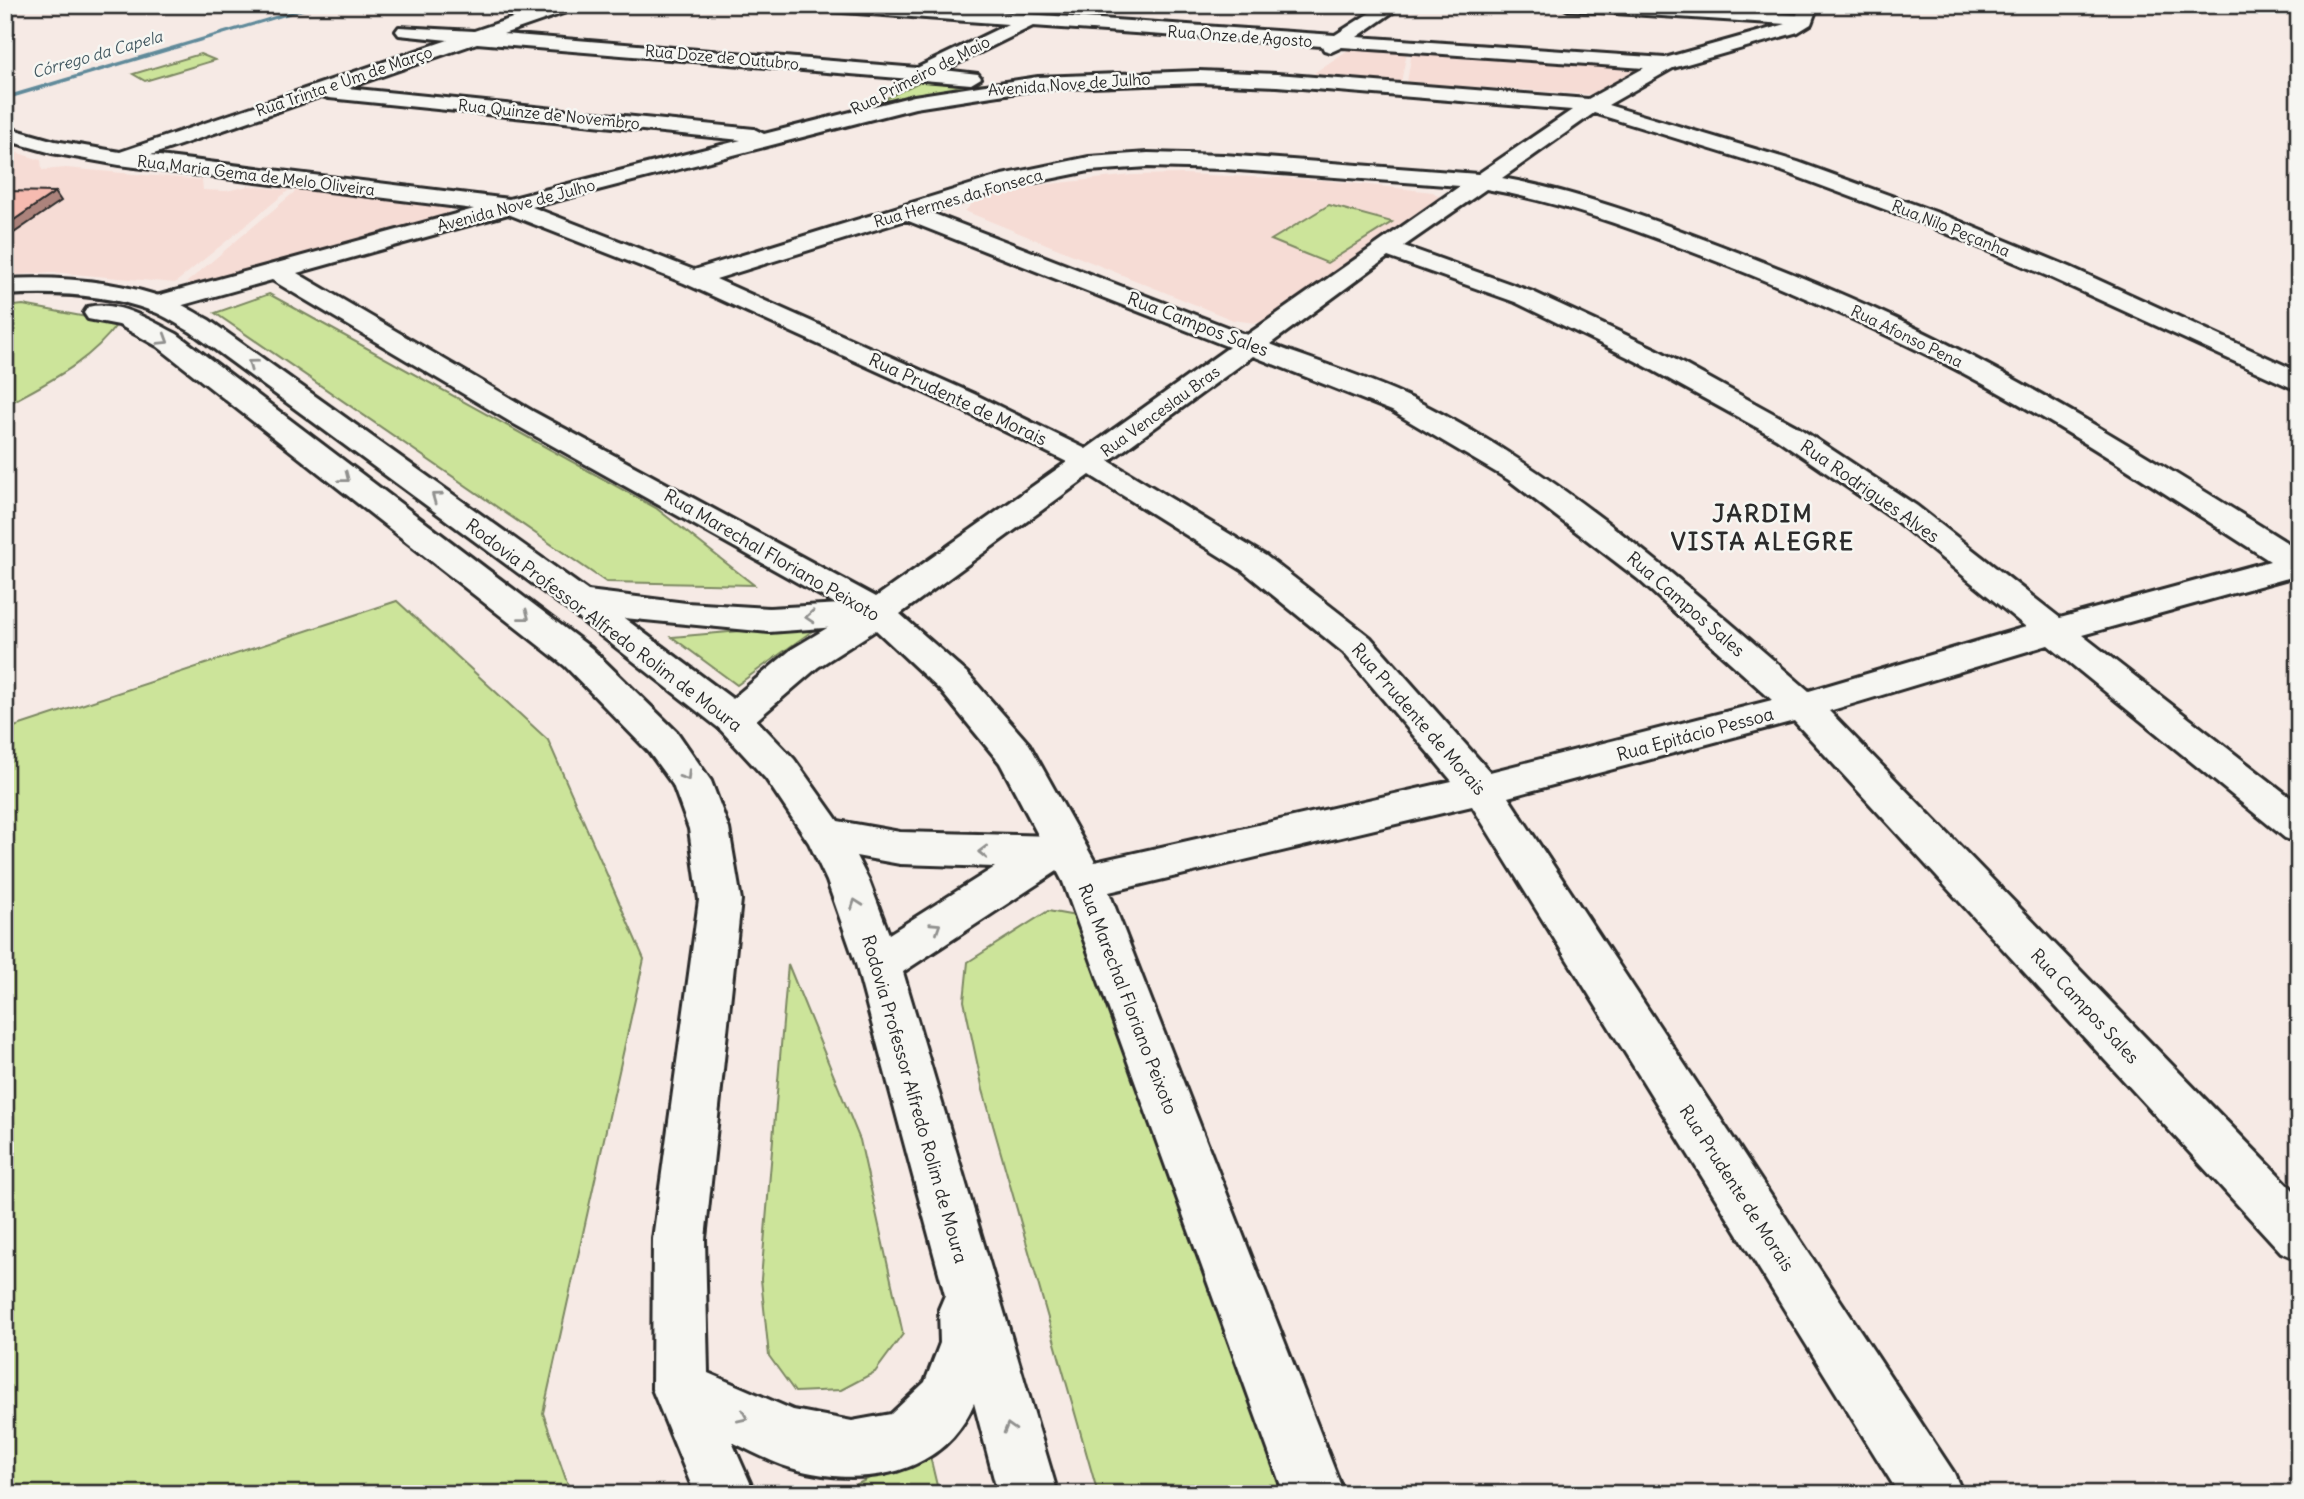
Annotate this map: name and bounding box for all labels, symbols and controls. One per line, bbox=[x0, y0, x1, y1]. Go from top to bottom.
street label: Rua Onze de Agosto bbox=[1167, 21, 1313, 51]
water label: Córrego da Capela bbox=[30, 26, 165, 82]
street label: Rua Primeiro de Maio bbox=[847, 31, 993, 119]
street label: Rua Doze de Outubro bbox=[644, 40, 800, 74]
street label: Rua Trinta e Um de Março bbox=[253, 41, 435, 121]
street label: Avenida Nove de Julho bbox=[987, 68, 1151, 100]
street label: Rua Quinze de Novembro bbox=[457, 95, 641, 133]
street label: Rua Maria Gema de Melo Oliveira bbox=[136, 151, 376, 199]
street label: Rua Hermes da Fonseca bbox=[871, 164, 1045, 232]
street label: Avenida Nove de Julho bbox=[435, 174, 597, 236]
street label: Rua Nilo Peçanha bbox=[1889, 195, 2013, 261]
street label: Rua Campos Sales bbox=[1124, 287, 1272, 361]
street label: Rua Afonso Pena bbox=[1848, 300, 1966, 372]
one-way arrow bbox=[157, 331, 170, 344]
street label: Rua Prudente de Morais bbox=[865, 348, 1051, 450]
one-way arrow bbox=[247, 360, 260, 372]
street label: Rua Venceslau Bras bbox=[1097, 361, 1223, 461]
street label: Rua Rodrigues Alves bbox=[1796, 434, 1944, 548]
one-way arrow bbox=[338, 469, 350, 482]
street label: Rua Marechal Floriano Peixoto bbox=[660, 484, 884, 626]
one-way arrow bbox=[431, 493, 444, 506]
district label: JARDIM VISTA ALEGRE bbox=[1671, 498, 1855, 556]
street label: Rodovia Professor Alfredo Rolim de Moura bbox=[461, 513, 747, 737]
street label: Rua Campos Sales bbox=[1622, 546, 1750, 662]
one-way arrow bbox=[518, 608, 530, 621]
one-way arrow bbox=[804, 609, 815, 624]
street label: Rua Prudente de Morais bbox=[1347, 638, 1491, 800]
street label: Rua Epitácio Pessoa bbox=[1614, 702, 1776, 766]
one-way arrow bbox=[678, 768, 691, 781]
one-way arrow bbox=[977, 844, 988, 860]
street label: Rua Marechal Floriano Peixoto bbox=[1073, 880, 1183, 1118]
one-way arrow bbox=[851, 899, 865, 911]
one-way arrow bbox=[928, 923, 941, 936]
street label: Rodovia Professor Alfredo Rolim de Moura bbox=[857, 932, 973, 1266]
street label: Rua Campos Sales bbox=[2026, 944, 2144, 1068]
street label: Rua Prudente de Morais bbox=[1675, 1100, 1799, 1276]
one-way arrow bbox=[735, 1409, 748, 1423]
one-way arrow bbox=[1003, 1422, 1018, 1434]

